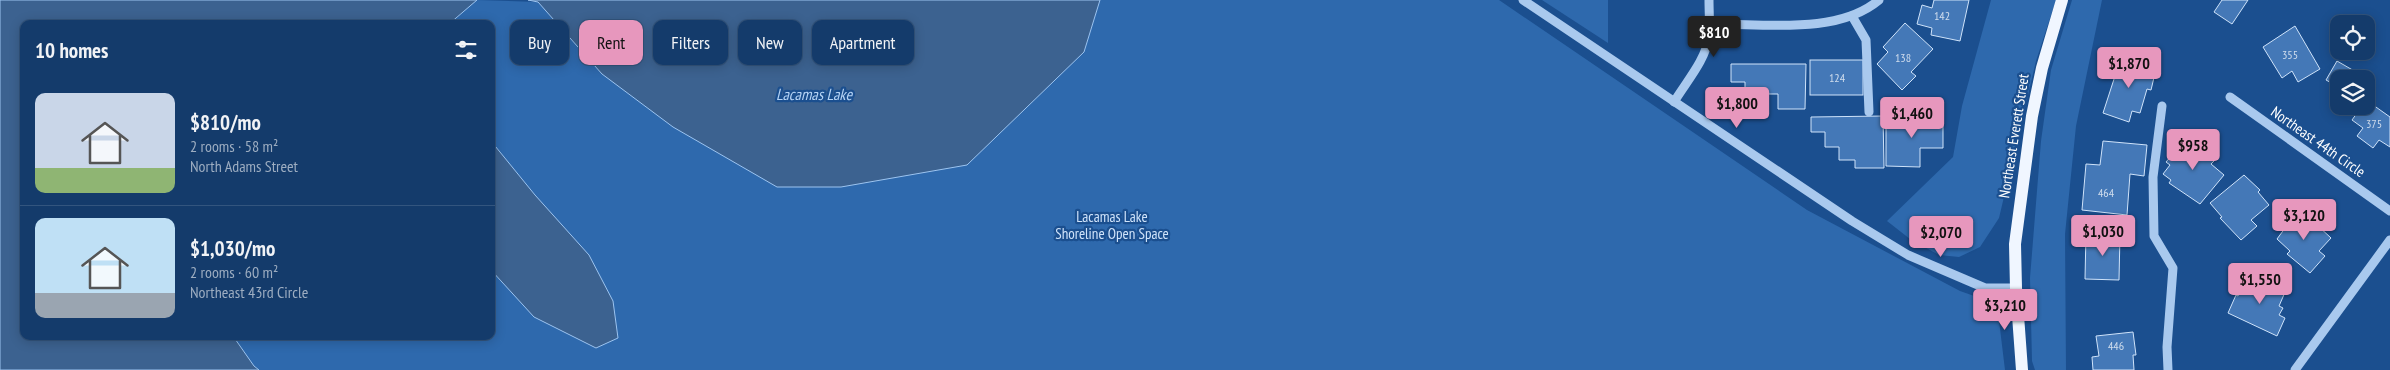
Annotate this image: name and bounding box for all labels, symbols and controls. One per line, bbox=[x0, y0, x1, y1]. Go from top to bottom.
house number: 142 bbox=[1934, 8, 1950, 23]
pin: $810 bbox=[1684, 15, 1744, 58]
map controls bbox=[2330, 15, 2375, 115]
button: locate bbox=[2330, 15, 2375, 60]
chip: Buy bbox=[510, 20, 569, 65]
chip: Rent bbox=[579, 20, 643, 65]
chip: Filters bbox=[653, 20, 728, 65]
chip: New bbox=[738, 20, 802, 65]
chip: Apartment bbox=[812, 20, 914, 65]
text: $810 bbox=[1699, 22, 1729, 42]
icon: filters bbox=[452, 36, 480, 64]
text: 10 homes bbox=[35, 37, 108, 64]
pin: $1,870 bbox=[2088, 46, 2170, 89]
house number: 355 bbox=[2282, 47, 2298, 62]
house number: 138 bbox=[1895, 50, 1911, 65]
text: $1,870 bbox=[2108, 53, 2150, 73]
house number: 124 bbox=[1829, 70, 1846, 85]
button: layers bbox=[2330, 70, 2375, 115]
street label: Northeast Everett Street bbox=[1994, 72, 2033, 199]
water label: Lacamas Lake bbox=[776, 84, 853, 104]
pin: $1,800 bbox=[1696, 86, 1778, 129]
text: $1,800 bbox=[1716, 93, 1758, 113]
pin: $1,460 bbox=[1871, 96, 1953, 139]
street label: Northeast 44th Circle bbox=[2267, 102, 2369, 181]
text: $1,460 bbox=[1891, 103, 1933, 123]
text: $810/mo bbox=[190, 109, 261, 136]
icon: home bbox=[75, 113, 135, 173]
house number: 375 bbox=[2366, 116, 2382, 131]
pin: $958 bbox=[2163, 128, 2223, 171]
text: $958 bbox=[2178, 135, 2208, 155]
text: 2 rooms · 58 m² bbox=[190, 136, 278, 156]
text: North Adams Street bbox=[190, 156, 298, 176]
house number: 464 bbox=[2098, 185, 2115, 200]
pin: $3,120 bbox=[2263, 198, 2345, 241]
text: $3,120 bbox=[2283, 205, 2325, 225]
park label: Lacamas Lake Shoreline Open Space bbox=[1055, 207, 1169, 243]
pin: $1,030 bbox=[2062, 214, 2144, 257]
pin: $2,070 bbox=[1900, 216, 1982, 258]
text: $1,030 bbox=[2082, 221, 2124, 241]
text: $2,070 bbox=[1920, 222, 1962, 242]
text: $1,030/mo bbox=[190, 235, 275, 262]
icon: home bbox=[75, 238, 135, 298]
text: 2 rooms · 60 m² bbox=[190, 262, 278, 282]
pin: $1,550 bbox=[2219, 262, 2301, 305]
text: $1,550 bbox=[2239, 269, 2281, 289]
text: Northeast 43rd Circle bbox=[190, 282, 308, 302]
pin: $3,210 bbox=[1964, 288, 2046, 331]
text: $3,210 bbox=[1984, 295, 2026, 315]
house number: 446 bbox=[2108, 338, 2124, 353]

